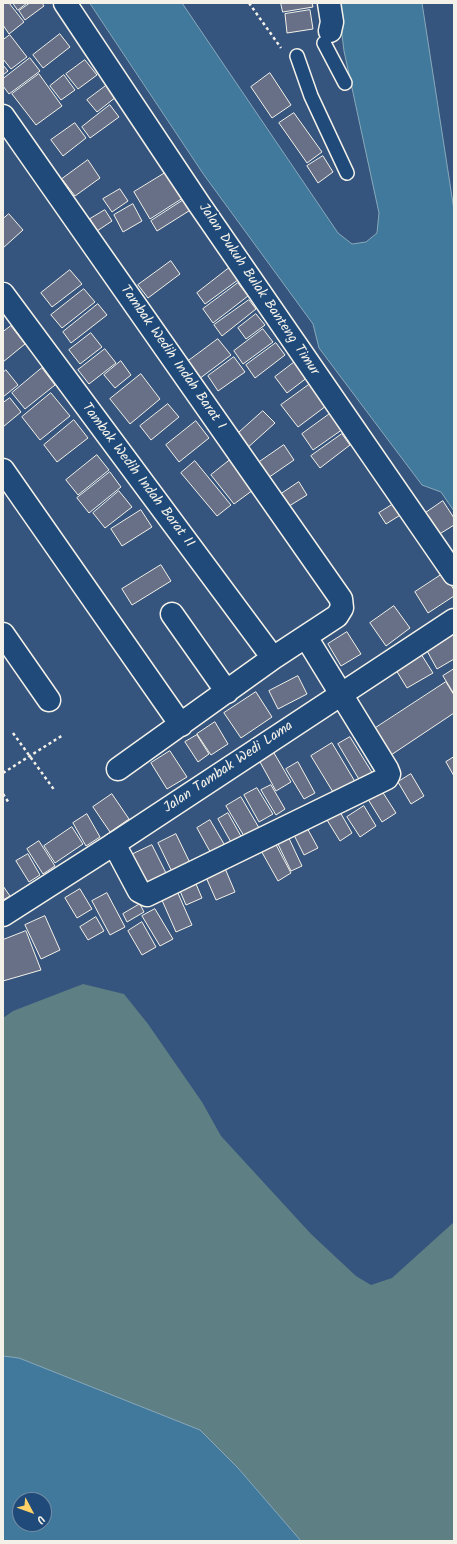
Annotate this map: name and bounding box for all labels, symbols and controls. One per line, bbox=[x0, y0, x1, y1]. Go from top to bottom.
street label: Jalan Dukuh Bulak Banteng Timur bbox=[194, 201, 322, 379]
street label: Tambak Wedih Indah Barat I bbox=[116, 283, 228, 433]
street label: Tambak Wedih Indah Barat II bbox=[77, 400, 197, 552]
street label: Jalan Tambak Wedi Lama bbox=[161, 718, 297, 818]
north arrow bbox=[12, 1492, 52, 1532]
text: U bbox=[31, 1511, 49, 1528]

